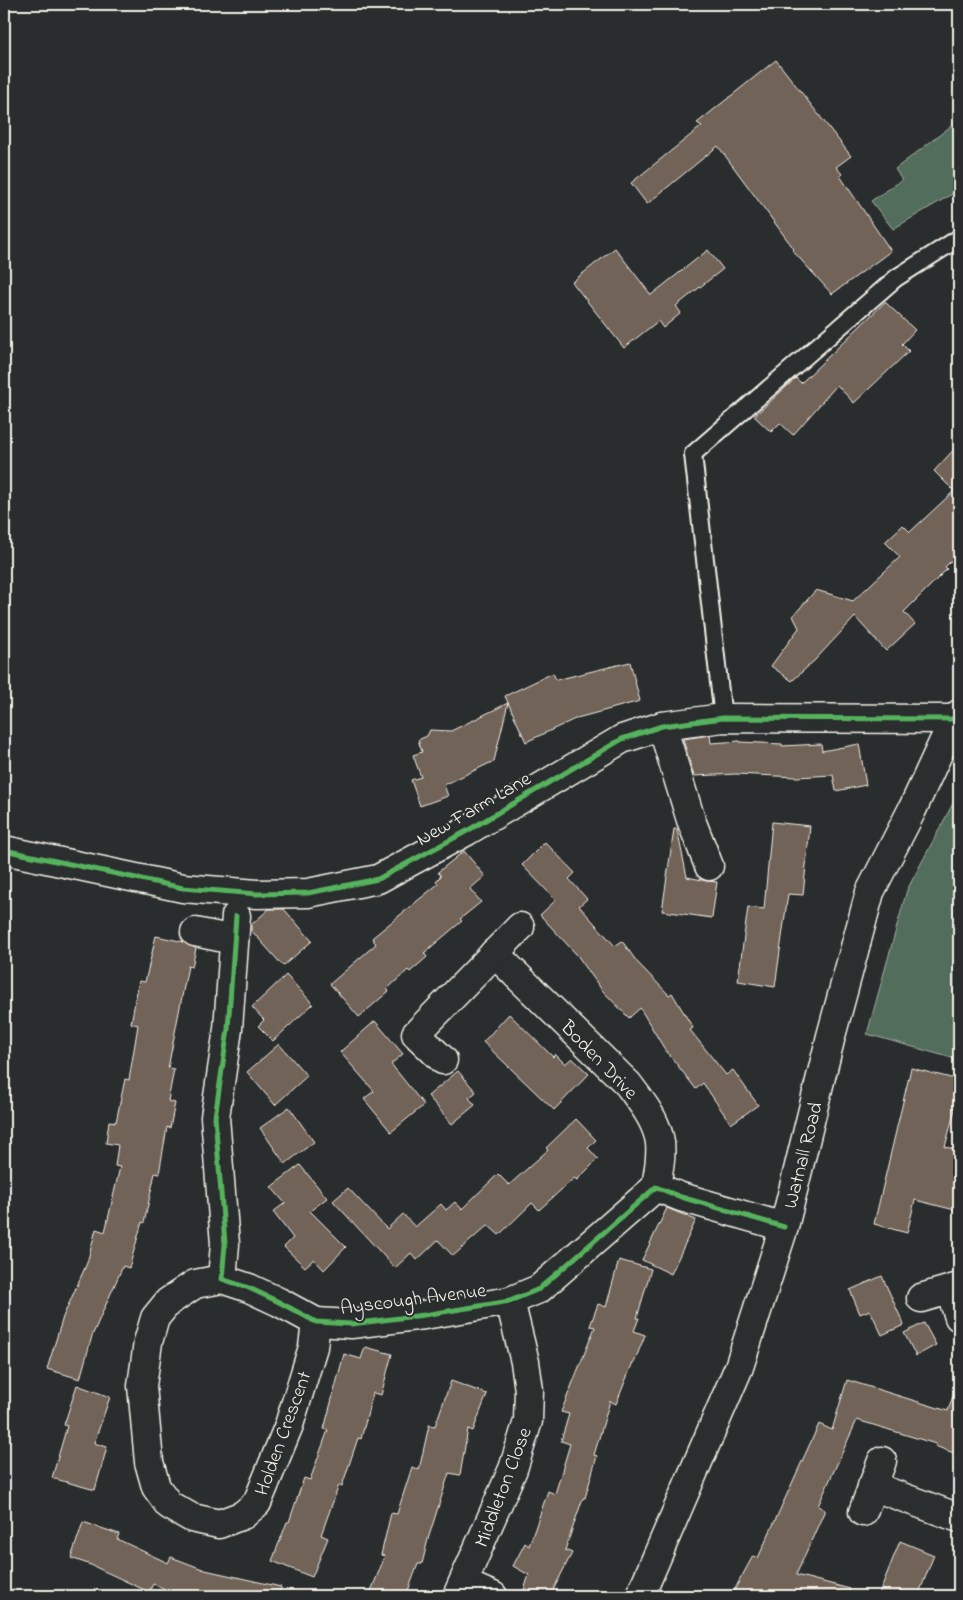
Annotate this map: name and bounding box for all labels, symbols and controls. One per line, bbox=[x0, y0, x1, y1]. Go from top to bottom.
street label: New Farm Lane bbox=[412, 766, 537, 855]
street label: Boden Drive bbox=[552, 1014, 644, 1107]
street label: Watnall Road bbox=[777, 1099, 832, 1212]
street label: Ayscough Avenue bbox=[339, 1277, 488, 1325]
street label: Holden Crescent bbox=[248, 1367, 320, 1500]
street label: Middleton Close bbox=[468, 1424, 541, 1552]

